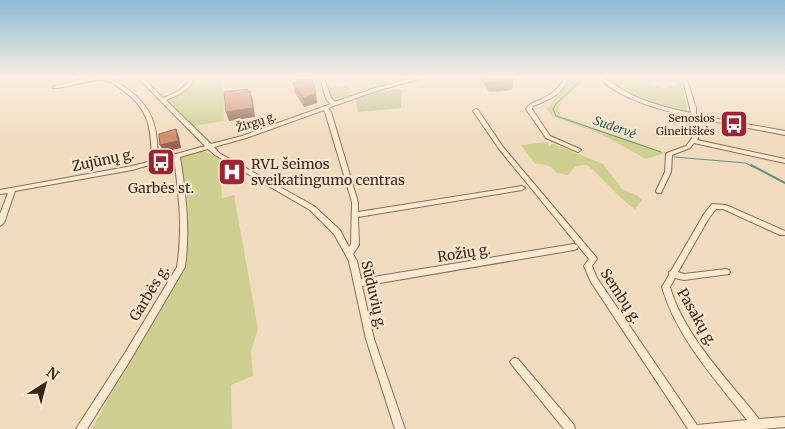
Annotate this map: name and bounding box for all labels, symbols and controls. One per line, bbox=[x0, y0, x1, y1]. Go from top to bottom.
street label: Žirgų g. bbox=[234, 109, 278, 135]
bus stop icon: Senosios Gineitiškės bbox=[719, 109, 749, 139]
place label: Senosios Gineitiškės bbox=[656, 111, 715, 138]
water label: Sudervė bbox=[592, 113, 638, 141]
street label: Zujūnų g. bbox=[70, 145, 136, 175]
bus stop icon: Garbės st. bbox=[146, 147, 176, 177]
place label: RVL šeimos sveikatingumo centras bbox=[251, 155, 405, 189]
hospital icon: RVL šeimos sveikatingumo centras bbox=[217, 157, 247, 187]
place label: Garbės st. bbox=[128, 179, 194, 197]
street label: Rožių g. bbox=[436, 240, 492, 266]
street label: Sūduvių g. bbox=[357, 259, 391, 331]
street label: Garbės g. bbox=[125, 262, 173, 324]
street label: Sembų g. bbox=[597, 265, 645, 327]
street label: Pasakų g. bbox=[673, 285, 721, 349]
north arrow bbox=[20, 359, 70, 409]
text: N bbox=[43, 363, 62, 384]

